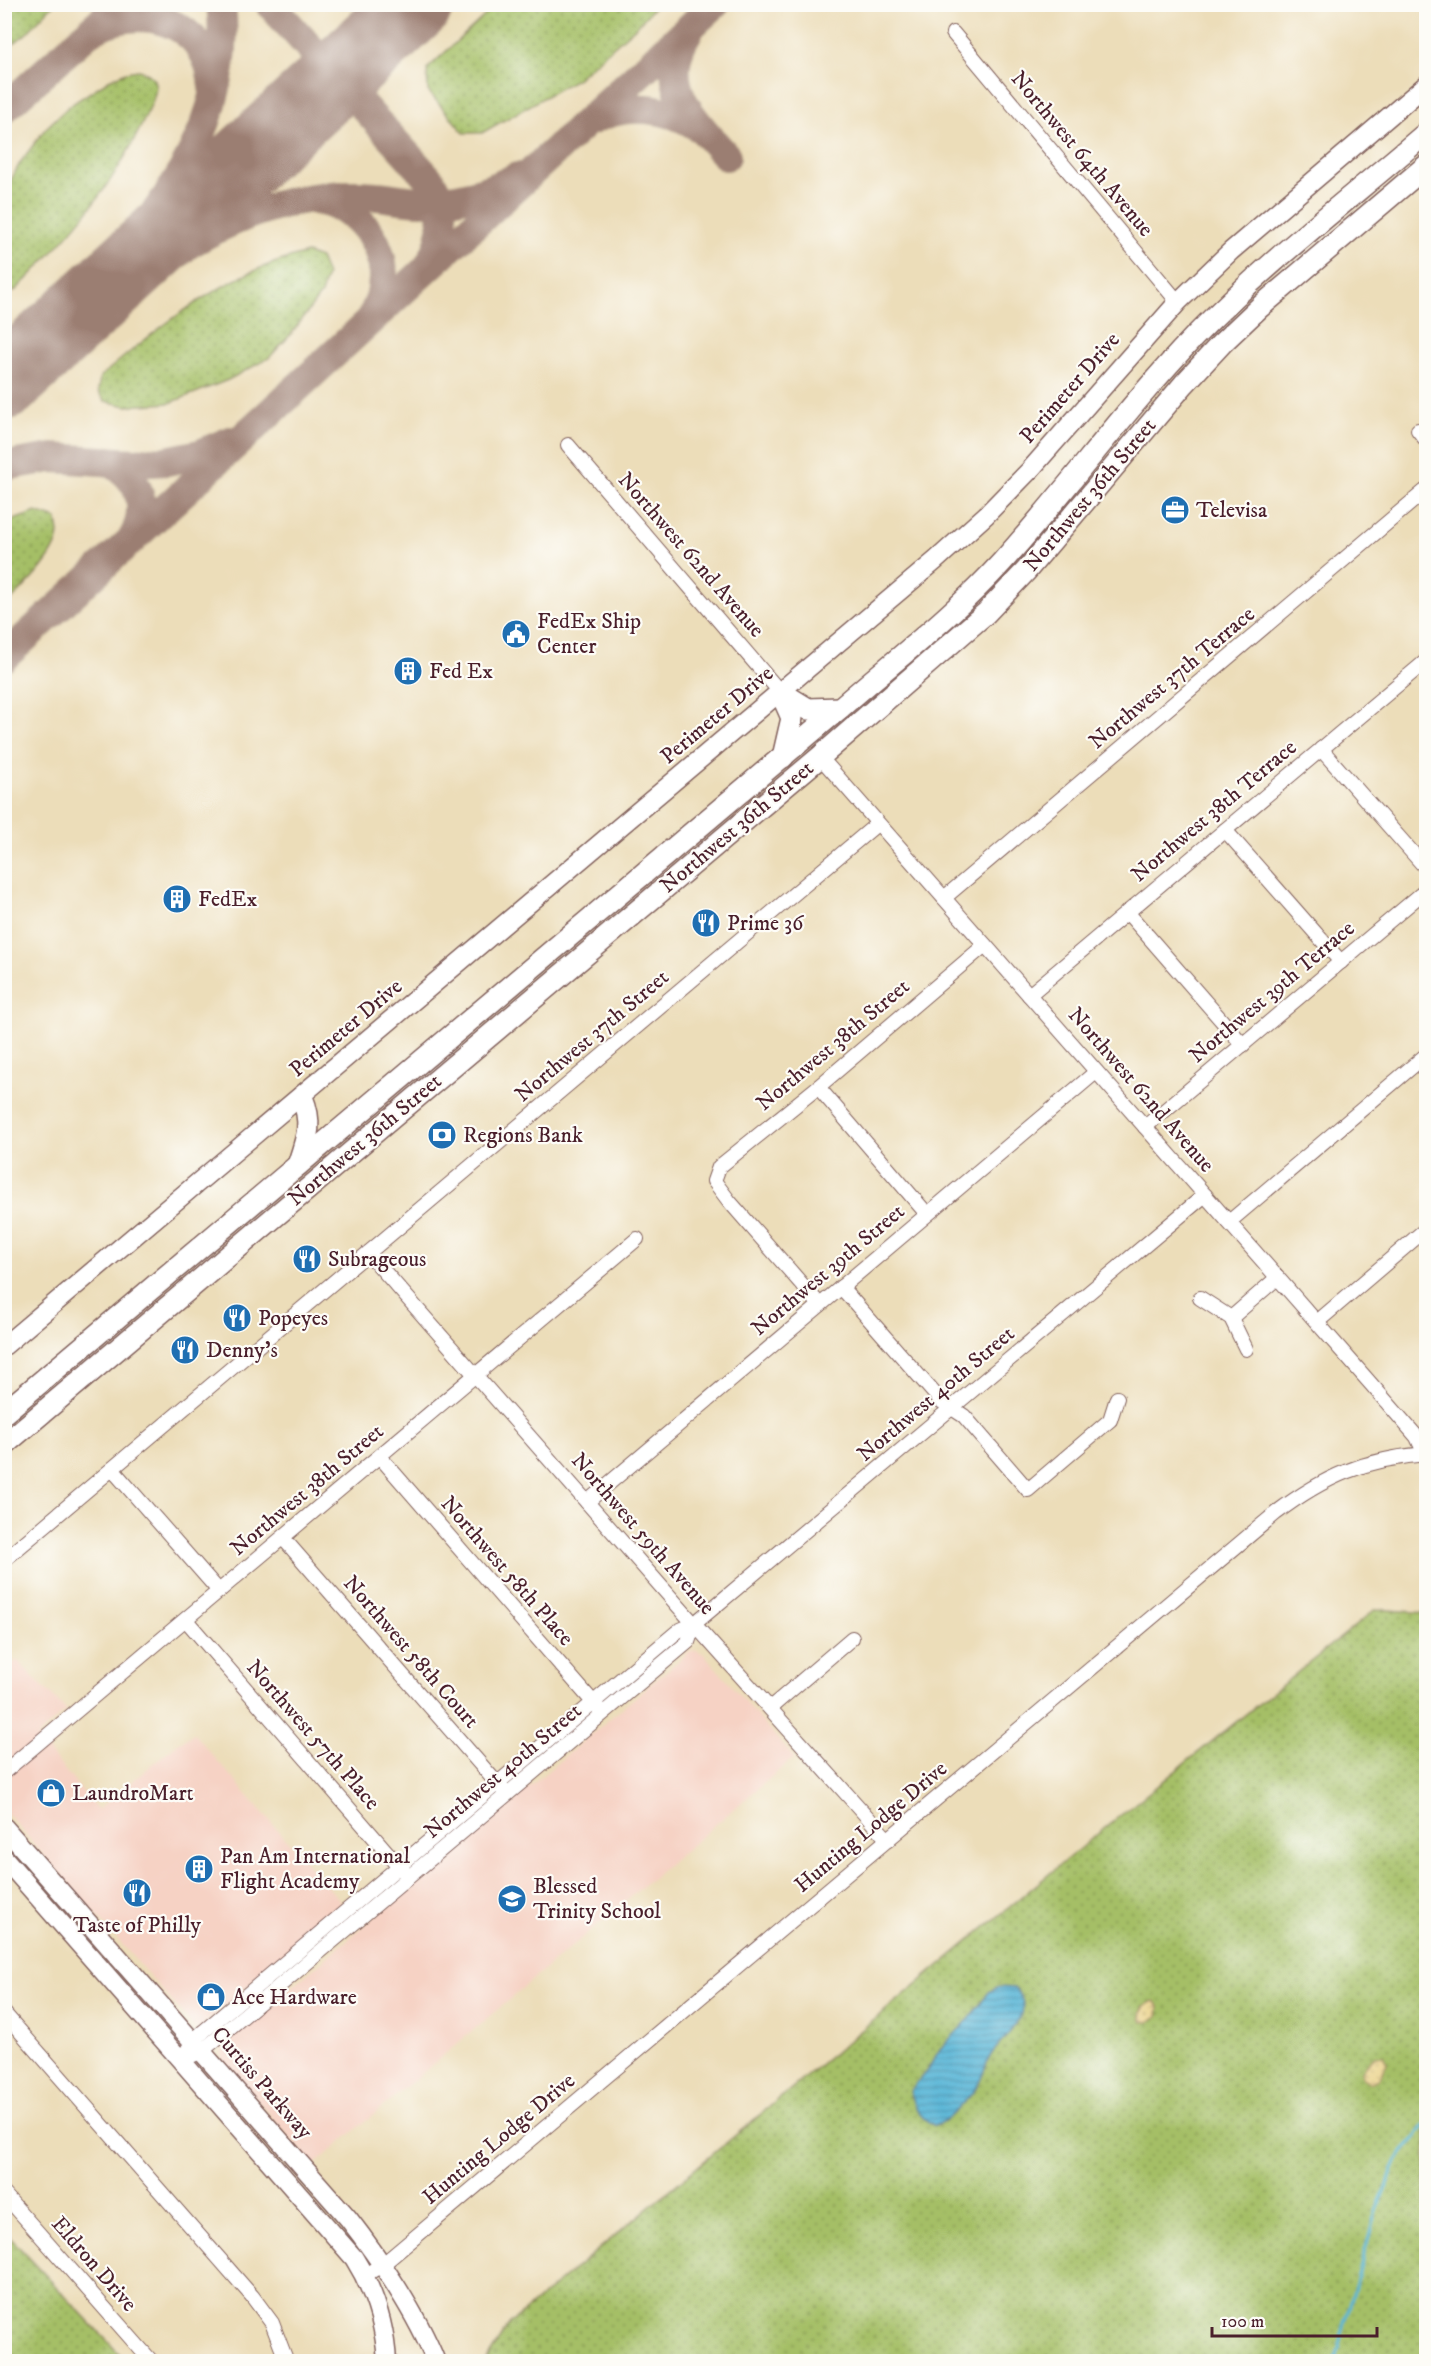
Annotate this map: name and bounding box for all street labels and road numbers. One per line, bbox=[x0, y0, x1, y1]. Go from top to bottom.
street label: Northwest 64th Avenue bbox=[1005, 66, 1159, 242]
street label: Perimeter Drive bbox=[1014, 327, 1126, 449]
street label: Northwest 36th Street bbox=[1018, 413, 1162, 577]
street label: Northwest 62nd Avenue bbox=[612, 467, 770, 643]
street label: Northwest 37th Terrace bbox=[1084, 601, 1260, 755]
street label: Perimeter Drive bbox=[655, 660, 779, 770]
street label: Northwest 38th Terrace bbox=[1126, 734, 1302, 888]
street label: Northwest 36th Street bbox=[655, 755, 819, 899]
street label: Northwest 39th Terrace bbox=[1184, 915, 1360, 1069]
street label: Northwest 37th Street bbox=[510, 964, 674, 1108]
street label: Perimeter Drive bbox=[284, 973, 408, 1083]
street label: Northwest 38th Street bbox=[751, 973, 915, 1117]
street label: Northwest 62nd Avenue bbox=[1062, 1002, 1220, 1178]
street label: Northwest 36th Street bbox=[283, 1068, 447, 1212]
street label: Northwest 39th Street bbox=[746, 1198, 910, 1342]
street label: Northwest 40th Street bbox=[852, 1320, 1020, 1468]
street label: Northwest 38th Street bbox=[225, 1418, 389, 1562]
street label: Northwest 59th Avenue bbox=[565, 1447, 721, 1621]
street label: Northwest 58th Place bbox=[435, 1491, 579, 1651]
street label: Northwest 58th Court bbox=[337, 1570, 485, 1734]
street label: Northwest 57th Place bbox=[240, 1654, 386, 1816]
street label: Northwest 40th Street bbox=[419, 1697, 587, 1845]
street label: Hunting Lodge Drive bbox=[789, 1755, 953, 1899]
street label: Curtiss Parkway bbox=[206, 2021, 319, 2145]
street label: Hunting Lodge Drive bbox=[417, 2067, 581, 2211]
street label: Eldron Drive bbox=[45, 2211, 143, 2317]

